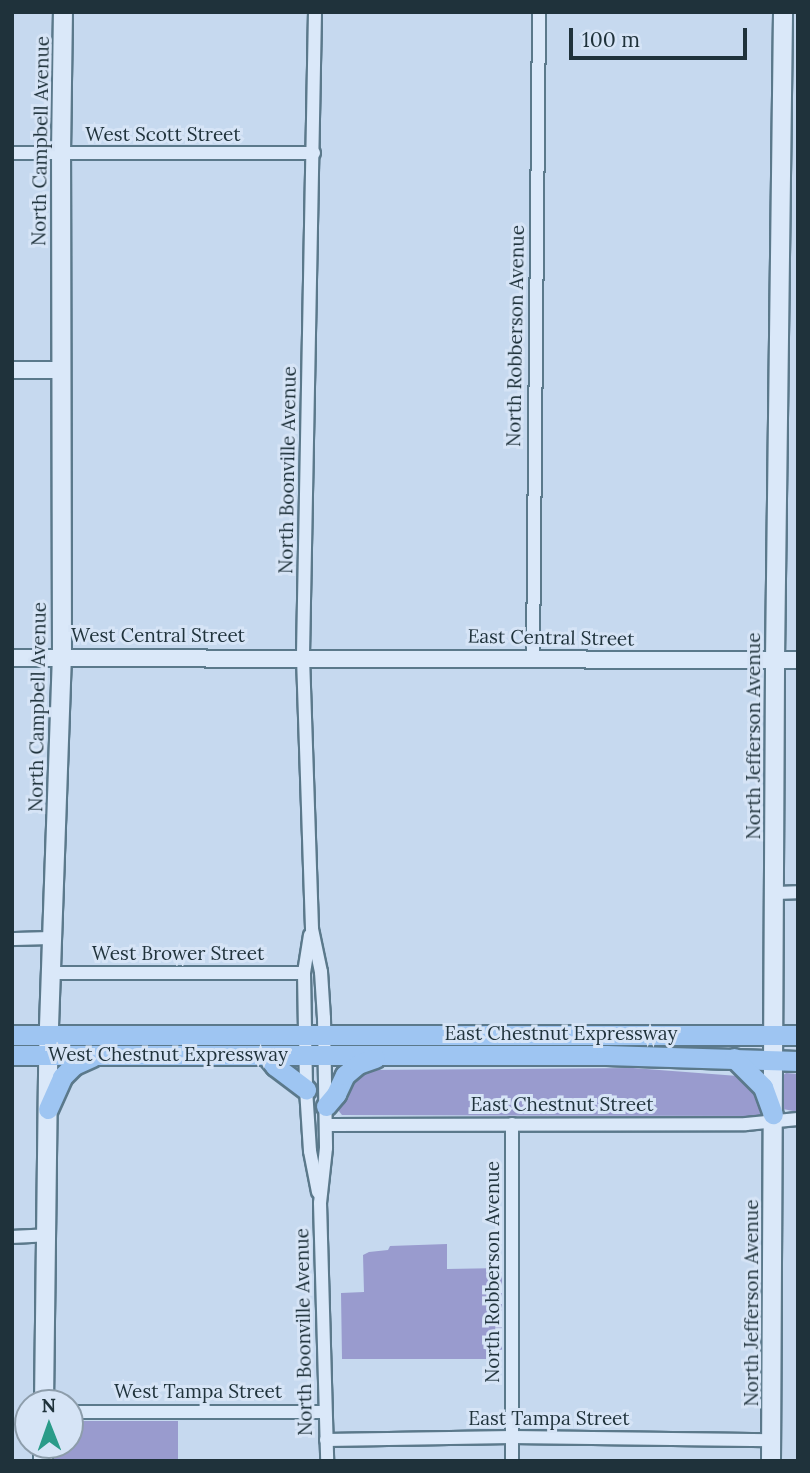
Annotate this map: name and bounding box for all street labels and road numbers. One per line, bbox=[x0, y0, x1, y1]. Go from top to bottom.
street label: North Campbell Avenue bbox=[28, 36, 54, 246]
street label: West Scott Street bbox=[85, 124, 241, 146]
street label: North Robberson Avenue bbox=[503, 225, 529, 447]
street label: North Boonville Avenue bbox=[275, 366, 301, 574]
street label: North Campbell Avenue bbox=[25, 602, 51, 812]
street label: West Central Street bbox=[71, 625, 245, 647]
street label: East Central Street bbox=[467, 625, 635, 651]
street label: North Jefferson Avenue bbox=[743, 633, 765, 839]
street label: West Brower Street bbox=[92, 943, 264, 965]
street label: East Chestnut Expressway bbox=[445, 1023, 677, 1045]
street label: West Chestnut Expressway bbox=[48, 1044, 288, 1066]
street label: East Chestnut Street bbox=[471, 1094, 653, 1116]
street label: North Robberson Avenue bbox=[482, 1161, 504, 1383]
street label: North Jefferson Avenue bbox=[741, 1200, 763, 1406]
street label: North Boonville Avenue bbox=[291, 1228, 317, 1436]
street label: West Tampa Street bbox=[114, 1381, 282, 1403]
street label: East Tampa Street bbox=[468, 1408, 630, 1430]

